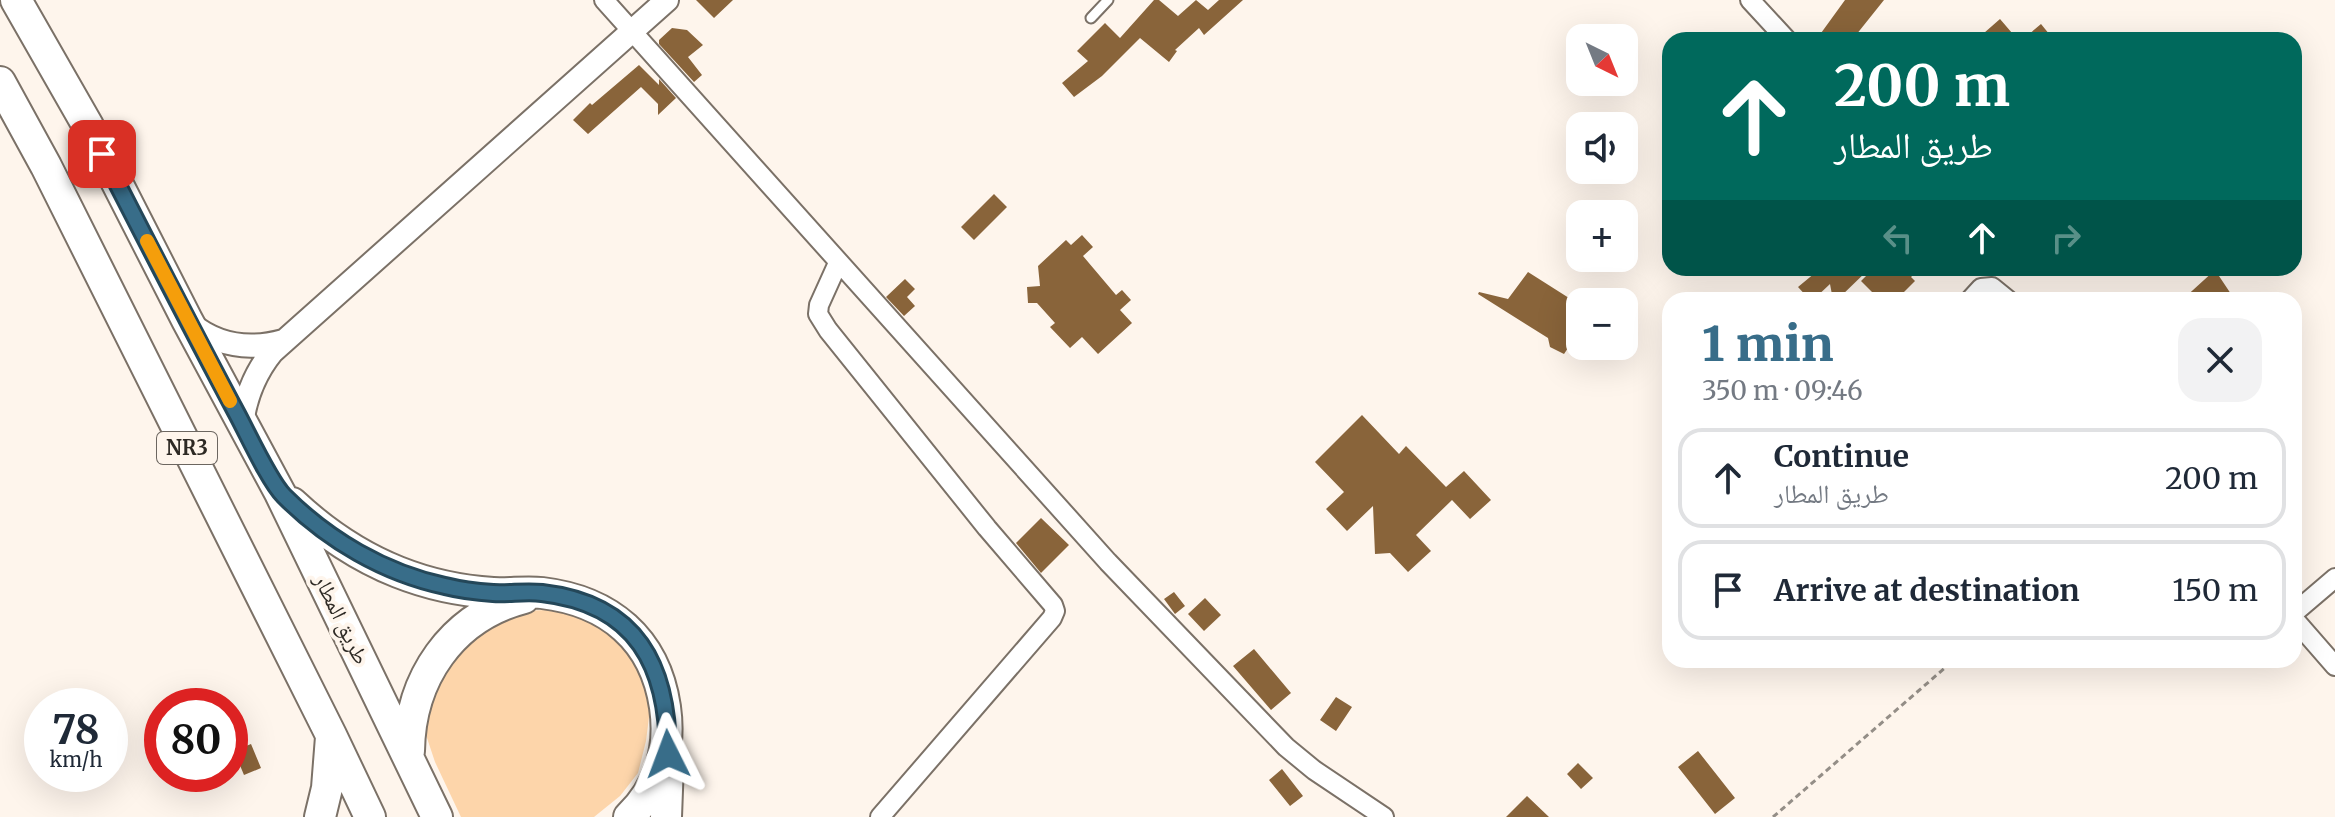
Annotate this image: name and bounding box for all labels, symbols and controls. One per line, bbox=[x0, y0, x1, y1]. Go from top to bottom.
north arrow bbox=[1566, 24, 1638, 96]
map controls bbox=[1566, 24, 1638, 360]
text: 200 m bbox=[1834, 51, 2010, 121]
icon: ahead bbox=[1702, 64, 1806, 168]
button: sound bbox=[1566, 112, 1638, 184]
pin bbox=[68, 120, 136, 188]
text: طريق المطار bbox=[1834, 123, 1993, 168]
icon: arrive bbox=[80, 132, 124, 176]
button: + bbox=[1566, 200, 1638, 272]
icon: left bbox=[1876, 216, 1920, 260]
icon: ahead bbox=[1960, 216, 2004, 260]
icon: right bbox=[2044, 216, 2088, 260]
button: − bbox=[1566, 288, 1638, 360]
text: 1 min bbox=[1702, 314, 1834, 374]
button: close bbox=[2178, 318, 2262, 402]
text: 350 m · 09:46 bbox=[1702, 374, 1863, 407]
road number: NR3 bbox=[157, 432, 217, 464]
text: Continue bbox=[1774, 437, 1909, 475]
icon: ahead bbox=[1706, 456, 1750, 500]
text: 200 m bbox=[2165, 459, 2258, 497]
text: طريق المطار bbox=[1774, 477, 1889, 510]
street label: طريق المطار bbox=[308, 568, 376, 669]
icon: arrive bbox=[1706, 568, 1750, 612]
text: Arrive at destination bbox=[1774, 571, 2080, 609]
text: 150 m bbox=[2172, 571, 2258, 609]
speed limit sign: 80 bbox=[144, 688, 248, 792]
text: 78 bbox=[52, 705, 100, 755]
position arrow bbox=[626, 712, 710, 796]
text: km/h bbox=[50, 747, 102, 772]

